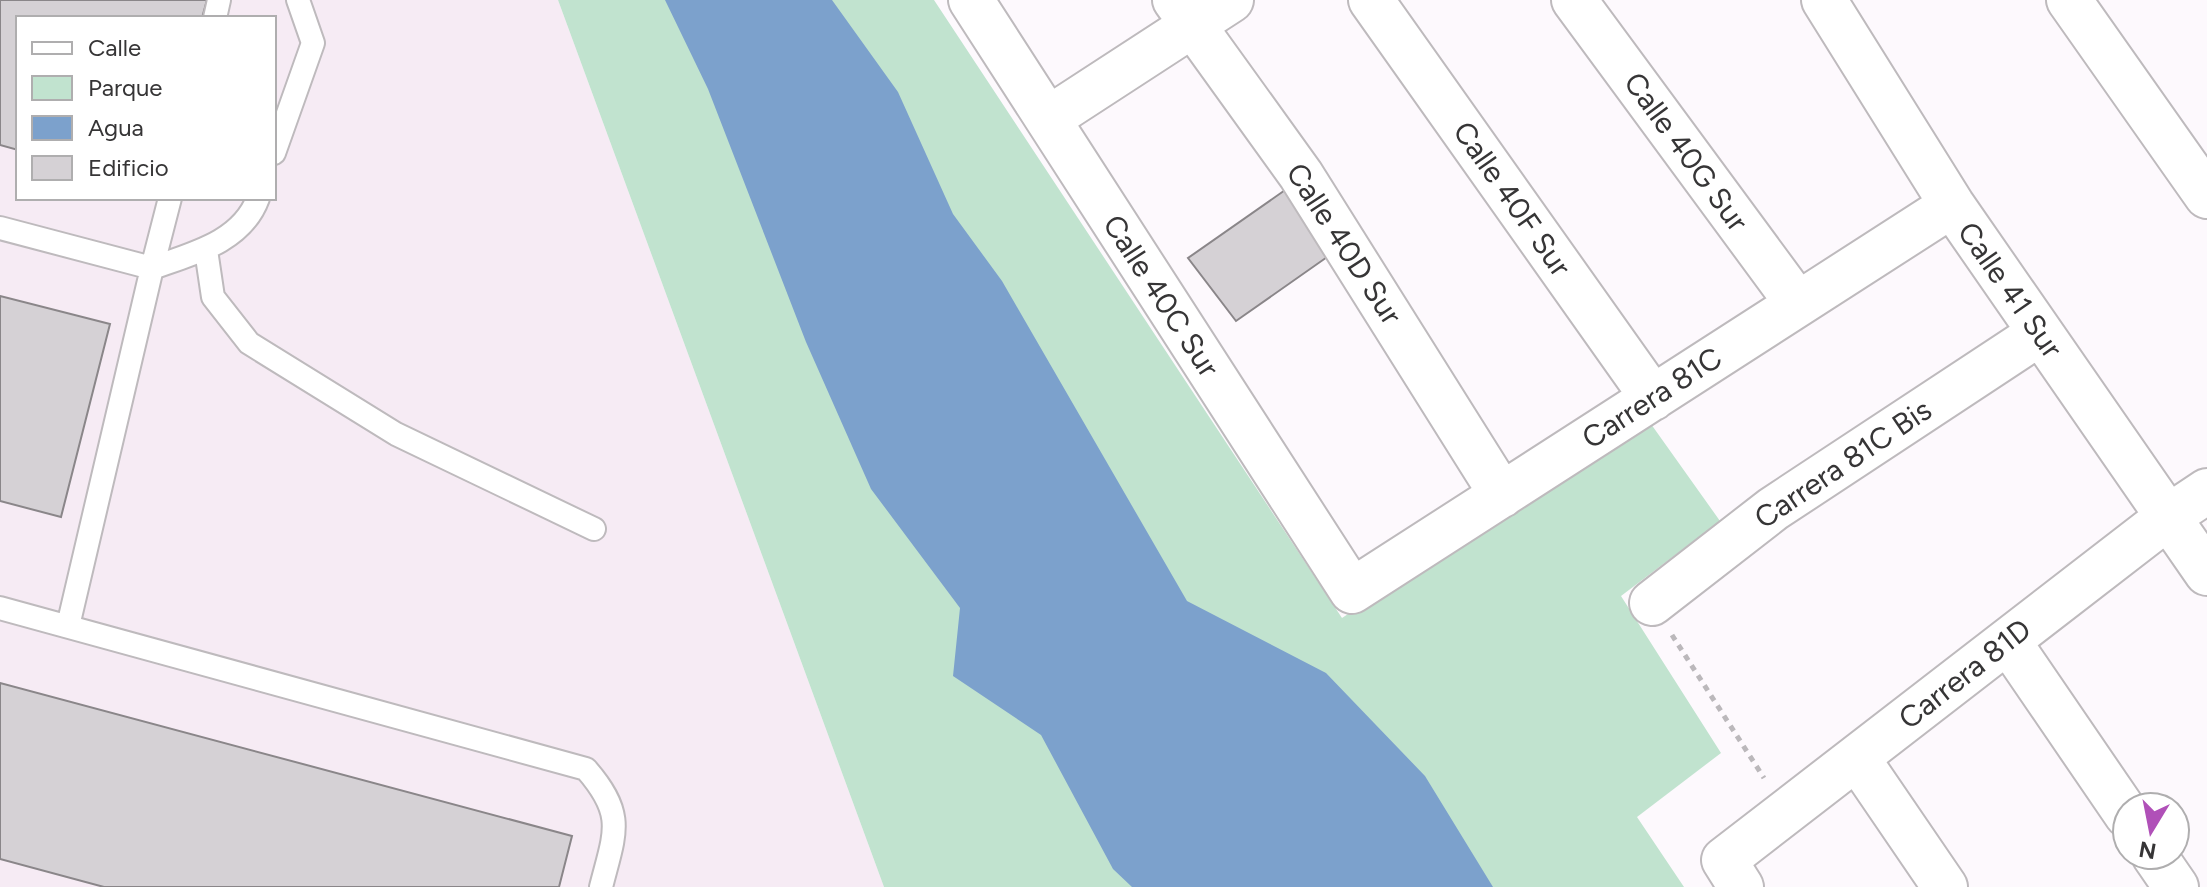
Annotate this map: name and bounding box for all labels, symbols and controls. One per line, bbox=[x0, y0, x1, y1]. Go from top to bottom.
legend bbox=[16, 16, 276, 200]
text: Calle bbox=[88, 33, 141, 62]
street label: Calle 40G Sur bbox=[1616, 65, 1756, 238]
text: Parque bbox=[88, 73, 162, 102]
text: Agua bbox=[88, 113, 144, 142]
street label: Calle 40F Sur bbox=[1445, 114, 1579, 283]
text: Edificio bbox=[88, 153, 169, 182]
street label: Calle 40D Sur bbox=[1278, 156, 1410, 331]
street label: Calle 40C Sur bbox=[1095, 208, 1228, 384]
street label: Calle 41 Sur bbox=[1950, 215, 2071, 365]
street label: Carrera 81C bbox=[1575, 339, 1728, 456]
street label: Carrera 81C Bis bbox=[1747, 391, 1938, 536]
street label: Carrera 81D bbox=[1891, 610, 2038, 737]
north arrow bbox=[2111, 791, 2191, 871]
text: N bbox=[2137, 835, 2158, 865]

